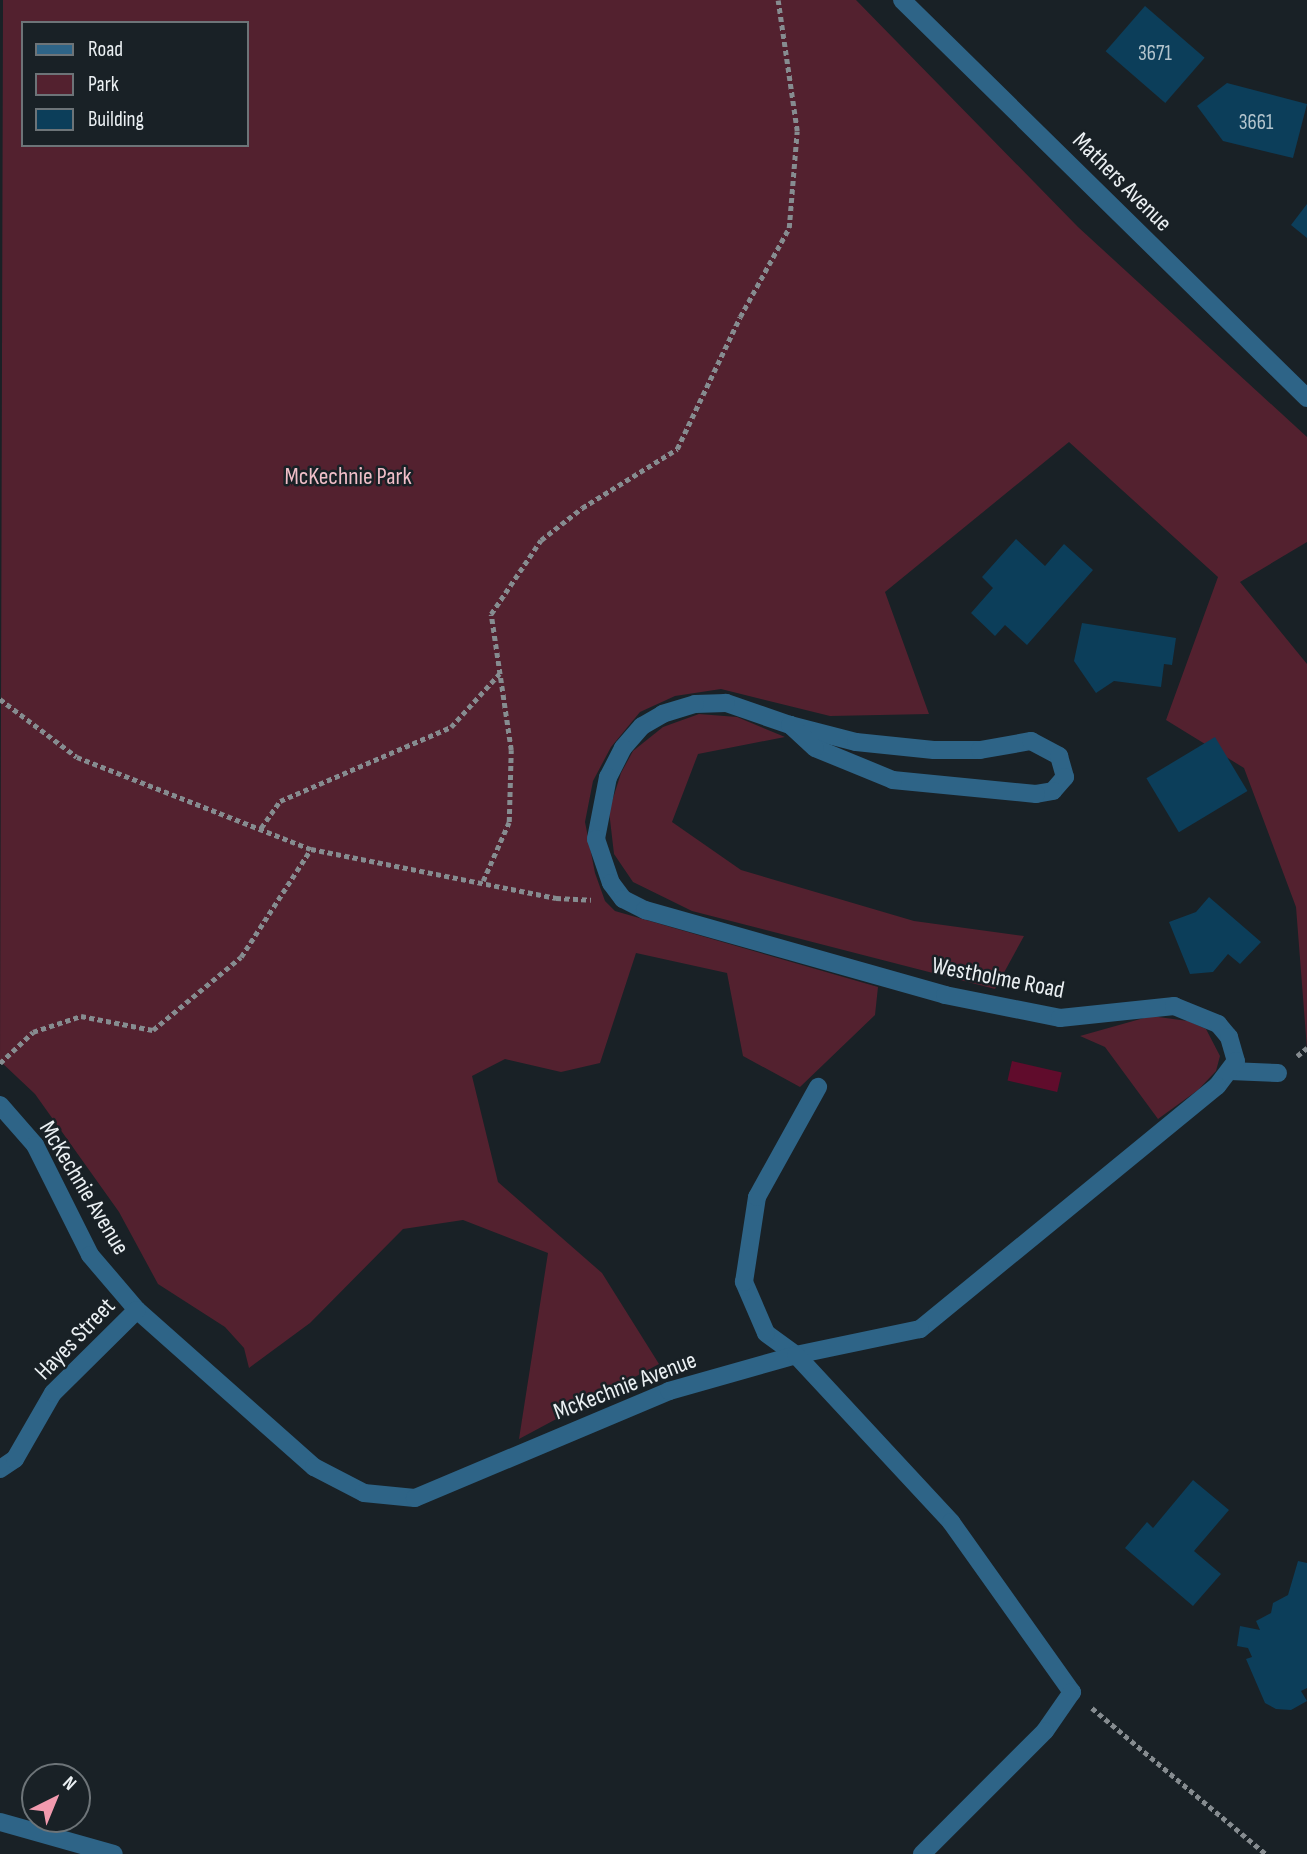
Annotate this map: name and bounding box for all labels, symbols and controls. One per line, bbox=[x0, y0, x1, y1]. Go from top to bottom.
legend bbox=[21, 21, 248, 147]
text: Road bbox=[88, 37, 123, 62]
house number: 3671 bbox=[1138, 41, 1172, 67]
text: Park bbox=[88, 72, 119, 97]
text: Building bbox=[88, 107, 144, 132]
house number: 3661 bbox=[1239, 110, 1273, 136]
street label: Mathers Avenue bbox=[1066, 126, 1178, 238]
park label: McKechnie Park bbox=[284, 463, 412, 491]
street label: Westholme Road bbox=[929, 951, 1067, 1005]
street label: McKechnie Avenue bbox=[33, 1116, 135, 1260]
street label: Hayes Street bbox=[29, 1292, 121, 1386]
street label: McKechnie Avenue bbox=[549, 1346, 701, 1426]
north arrow bbox=[21, 1763, 91, 1833]
text: N bbox=[58, 1772, 81, 1796]

